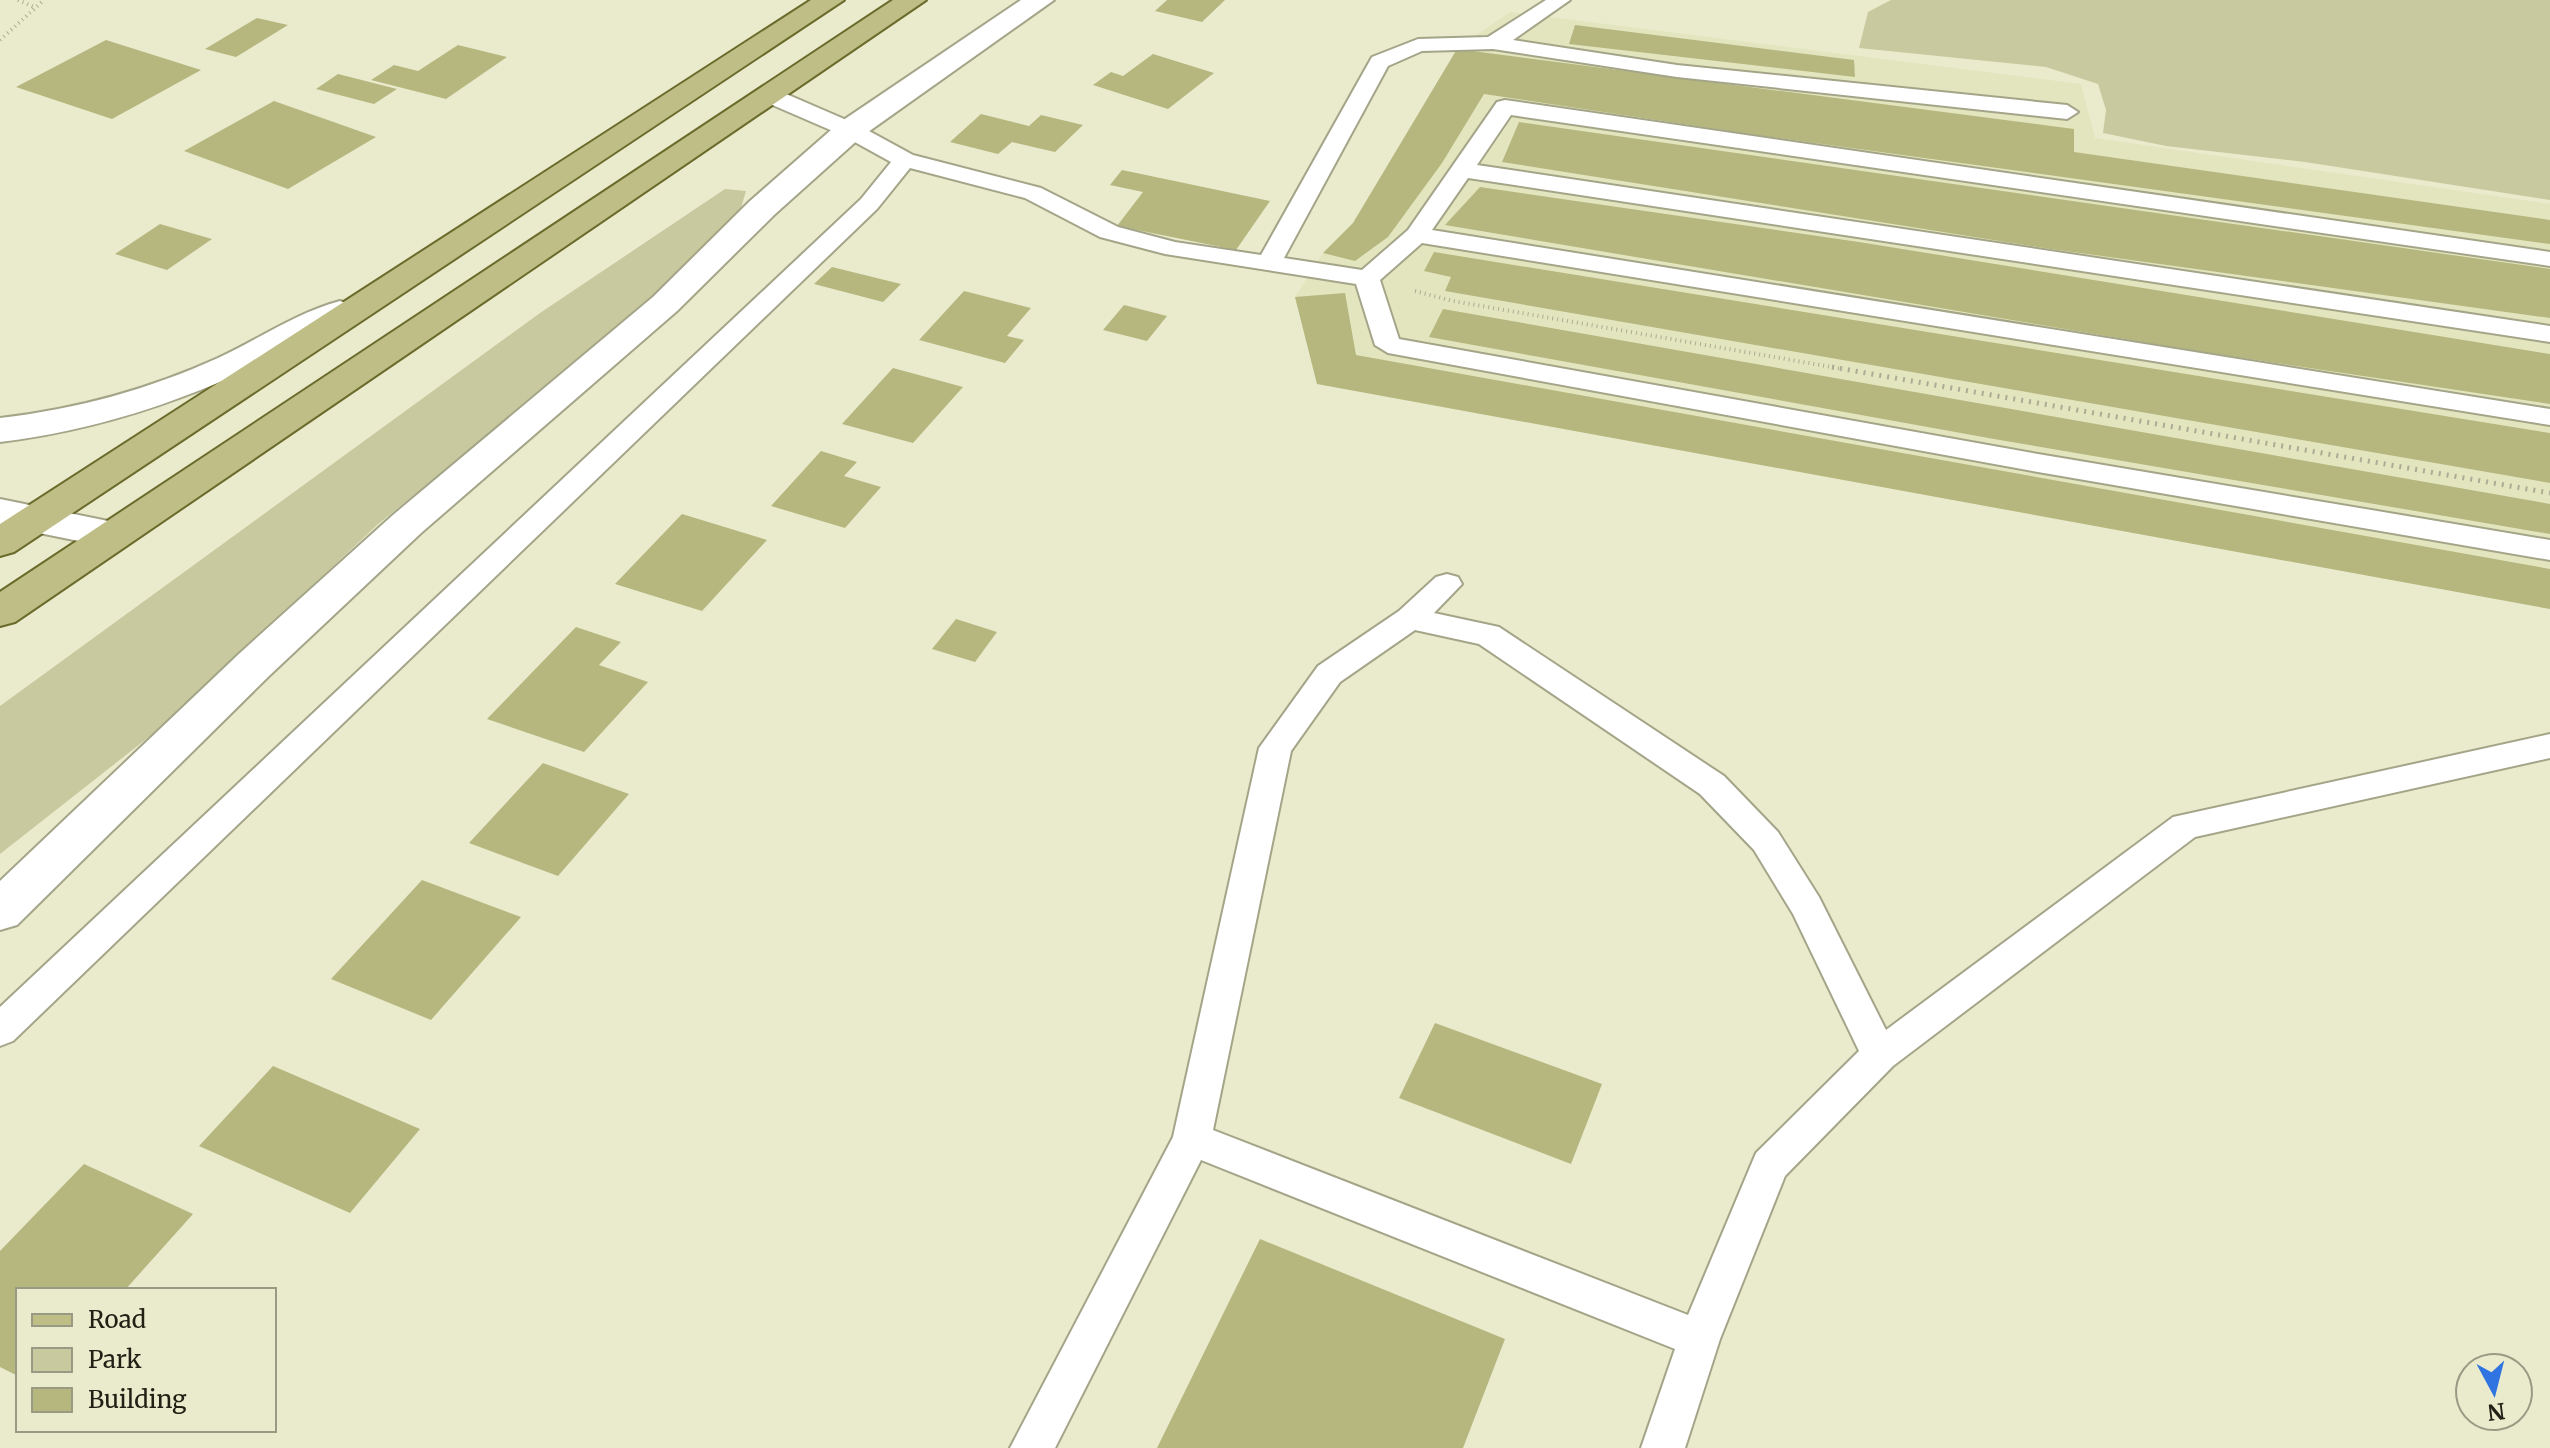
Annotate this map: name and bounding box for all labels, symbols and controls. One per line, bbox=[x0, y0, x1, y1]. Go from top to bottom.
legend bbox=[16, 1288, 276, 1432]
text: Road bbox=[88, 1304, 146, 1335]
text: Park bbox=[88, 1344, 142, 1375]
north arrow bbox=[2454, 1352, 2534, 1432]
text: Building bbox=[88, 1384, 187, 1415]
text: N bbox=[2485, 1397, 2507, 1427]

